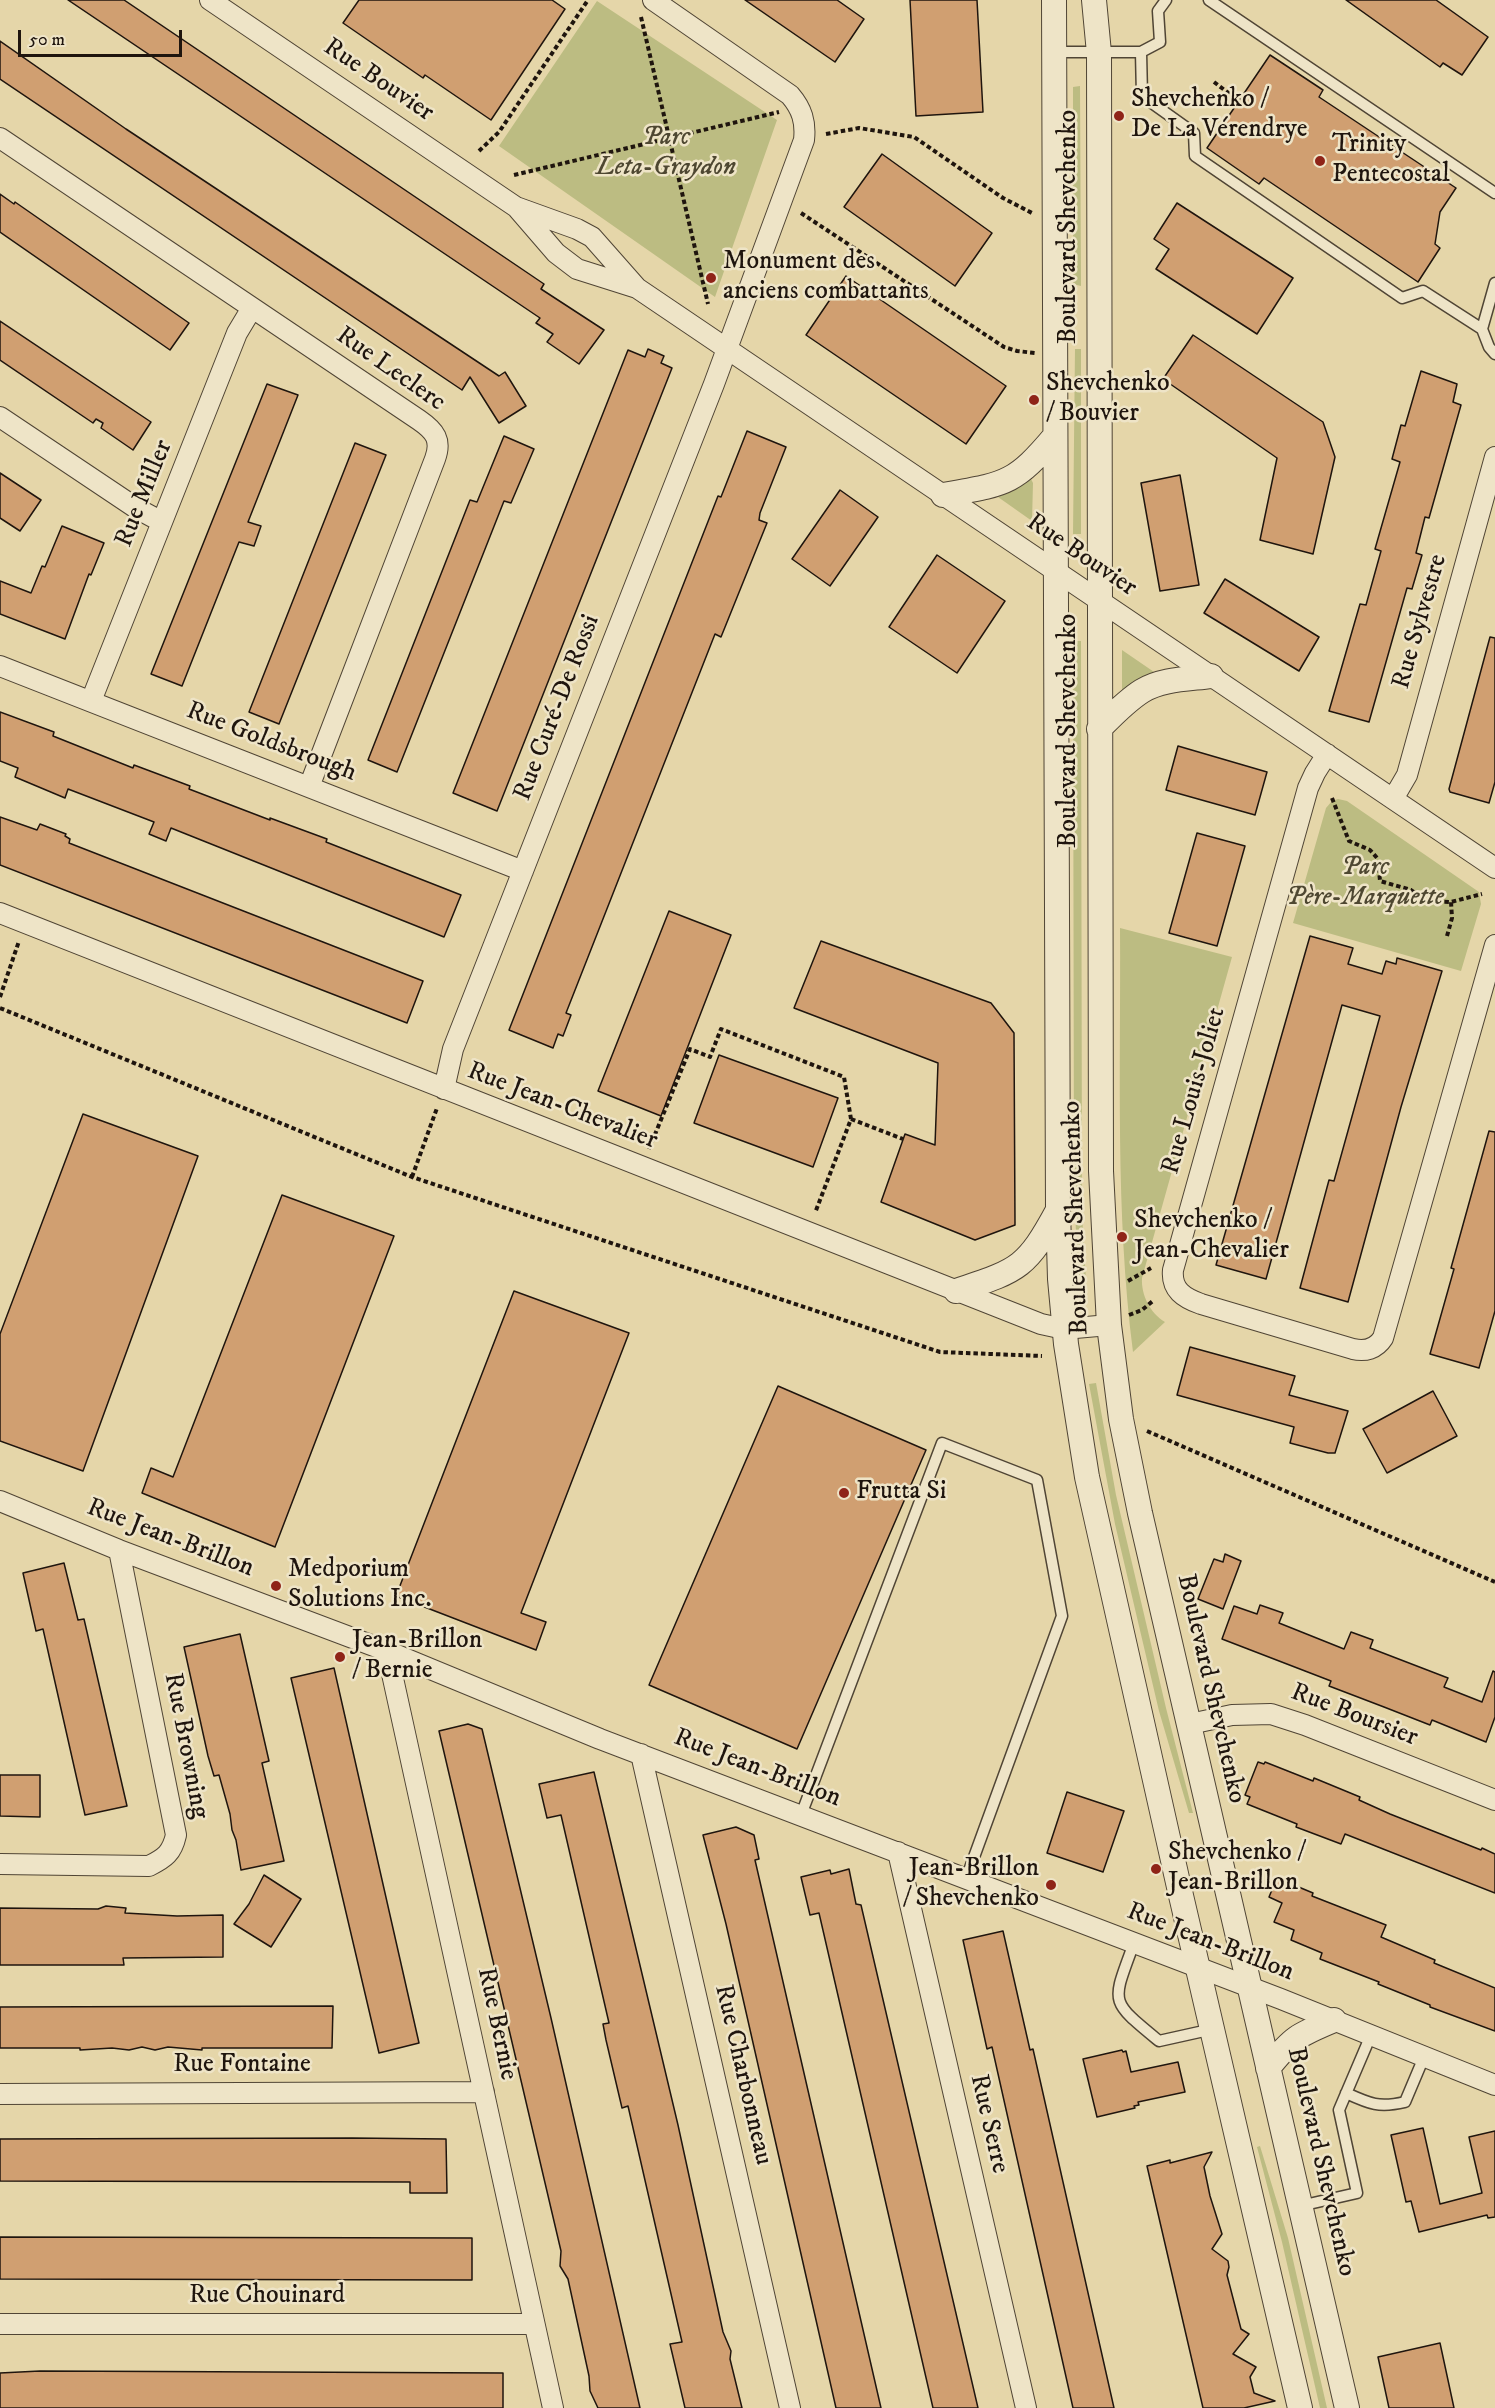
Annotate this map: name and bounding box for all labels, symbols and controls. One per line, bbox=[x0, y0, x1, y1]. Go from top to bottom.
scale bar bbox=[21, 18, 184, 56]
text: 50 m bbox=[29, 29, 65, 51]
street label: Rue Bouvier bbox=[317, 33, 439, 129]
place label: Shevchenko / De La Vérendrye bbox=[1131, 85, 1308, 146]
marker: Shevchenko / De La Vérendrye bbox=[1112, 109, 1126, 123]
street label: Boulevard Shevchenko bbox=[1054, 110, 1086, 344]
park label: Parc Leta-Graydon bbox=[596, 123, 736, 184]
place label: Trinity Pentecostal bbox=[1332, 130, 1450, 192]
marker: Trinity Pentecostal bbox=[1313, 154, 1327, 168]
place label: Monument des anciens combattants bbox=[723, 247, 929, 308]
marker: Monument des anciens combattants bbox=[704, 271, 718, 285]
street label: Rue Leclerc bbox=[329, 321, 451, 419]
place label: Shevchenko / Bouvier bbox=[1046, 369, 1170, 430]
marker: Shevchenko / Bouvier bbox=[1027, 393, 1041, 407]
street label: Rue Miller bbox=[109, 436, 181, 552]
street label: Rue Bouvier bbox=[1020, 508, 1142, 604]
street label: Rue Sylvestre bbox=[1387, 551, 1455, 693]
street label: Rue Curé-De Rossi bbox=[508, 611, 608, 805]
street label: Boulevard Shevchenko bbox=[1054, 614, 1086, 848]
street label: Rue Goldsbrough bbox=[182, 696, 360, 790]
park label: Parc Père-Marquette bbox=[1286, 853, 1444, 915]
street label: Rue Louis-Joliet bbox=[1156, 1004, 1234, 1178]
street label: Rue Jean-Chevalier bbox=[463, 1056, 661, 1158]
street label: Boulevard Shevchenko bbox=[1057, 1100, 1097, 1336]
place label: Shevchenko / Jean-Chevalier bbox=[1134, 1206, 1289, 1268]
marker: Shevchenko / Jean-Chevalier bbox=[1115, 1230, 1129, 1244]
place label: Frutta Si bbox=[856, 1477, 947, 1509]
marker: Frutta Si bbox=[837, 1486, 851, 1500]
street label: Rue Jean-Brillon bbox=[82, 1493, 258, 1585]
place label: Medporium Solutions Inc. bbox=[288, 1555, 432, 1616]
street label: Boulevard Shevchenko bbox=[1168, 1571, 1252, 1807]
marker: Medporium Solutions Inc. bbox=[269, 1579, 283, 1593]
place label: Jean-Brillon / Bernie bbox=[352, 1626, 482, 1688]
marker: Jean-Brillon / Bernie bbox=[333, 1650, 347, 1664]
street label: Rue Browning bbox=[156, 1670, 214, 1822]
street label: Rue Boursier bbox=[1286, 1678, 1422, 1754]
street label: Rue Jean-Brillon bbox=[669, 1723, 845, 1815]
place label: Shevchenko / Jean-Brillon bbox=[1168, 1838, 1304, 1900]
place label: Jean-Brillon / Shevchenko bbox=[903, 1854, 1039, 1916]
marker: Shevchenko / Jean-Brillon bbox=[1149, 1862, 1163, 1876]
marker: Jean-Brillon / Shevchenko bbox=[1044, 1878, 1058, 1892]
street label: Rue Jean-Brillon bbox=[1122, 1897, 1298, 1989]
street label: Rue Bernie bbox=[469, 1965, 523, 2083]
street label: Rue Charbonneau bbox=[706, 1982, 778, 2168]
street label: Boulevard Shevchenko bbox=[1278, 2044, 1362, 2280]
street label: Rue Fontaine bbox=[173, 2050, 311, 2082]
street label: Rue Serre bbox=[961, 2071, 1015, 2177]
street label: Rue Chouinard bbox=[189, 2281, 345, 2313]

